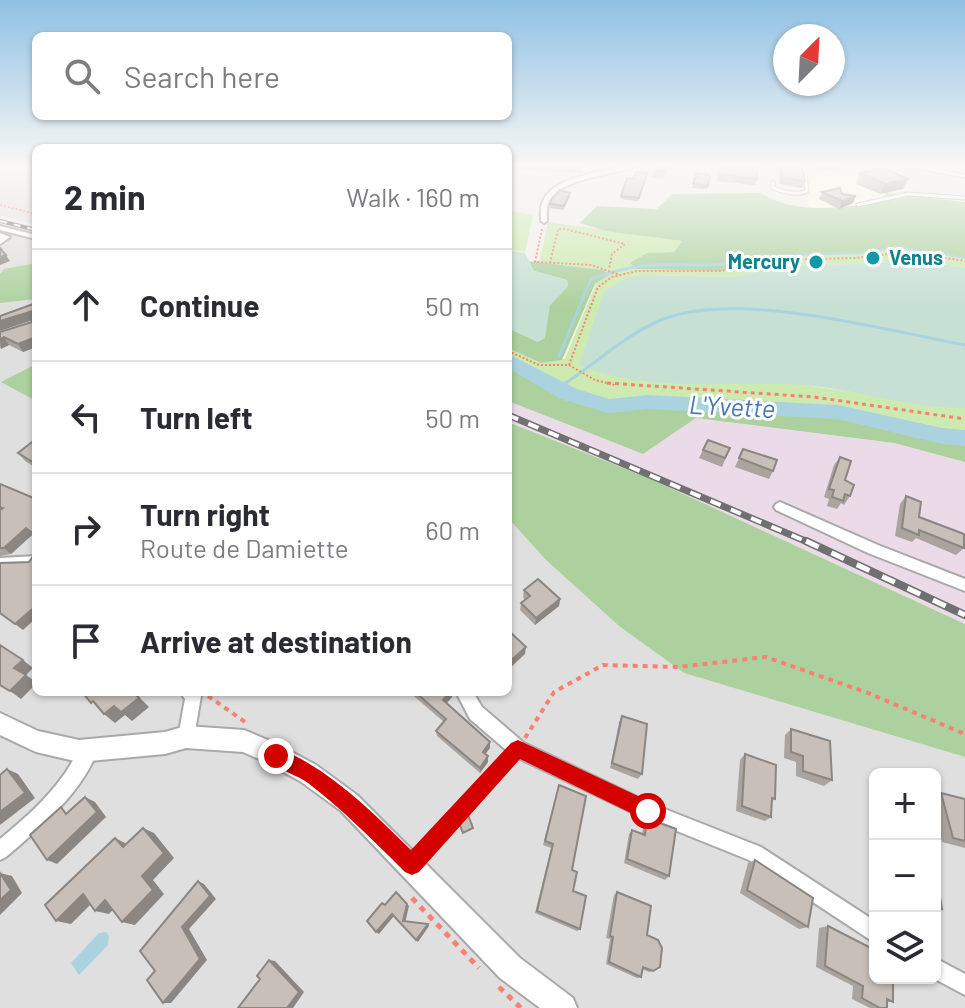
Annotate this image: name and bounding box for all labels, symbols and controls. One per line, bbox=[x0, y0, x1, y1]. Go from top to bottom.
north arrow bbox=[773, 24, 845, 96]
search box bbox=[32, 32, 512, 120]
icon: search bbox=[60, 54, 104, 98]
text: Search here bbox=[124, 58, 280, 94]
text: 2 min bbox=[64, 176, 146, 217]
text: Walk · 160 m bbox=[346, 181, 480, 212]
place label: Venus bbox=[889, 245, 943, 269]
place label: Mercury bbox=[728, 249, 800, 273]
marker: Venus bbox=[864, 249, 882, 267]
marker: Mercury bbox=[807, 253, 825, 271]
icon: ahead bbox=[64, 283, 108, 327]
text: Continue bbox=[140, 287, 260, 323]
text: 50 m bbox=[425, 290, 480, 321]
water label: L'Yvette bbox=[688, 388, 776, 423]
icon: left bbox=[64, 395, 108, 439]
text: Turn left bbox=[140, 399, 253, 435]
text: 50 m bbox=[425, 402, 480, 433]
text: Turn right bbox=[140, 496, 270, 532]
icon: right bbox=[64, 507, 108, 551]
text: 60 m bbox=[425, 514, 480, 545]
text: Route de Damiette bbox=[140, 532, 349, 563]
icon: arrive bbox=[64, 619, 108, 663]
text: Arrive at destination bbox=[140, 623, 412, 659]
route end bbox=[258, 738, 294, 774]
map controls bbox=[869, 768, 941, 984]
button: + bbox=[869, 768, 941, 840]
route start bbox=[630, 793, 666, 829]
button: − bbox=[869, 840, 941, 912]
button: layers bbox=[869, 912, 941, 984]

